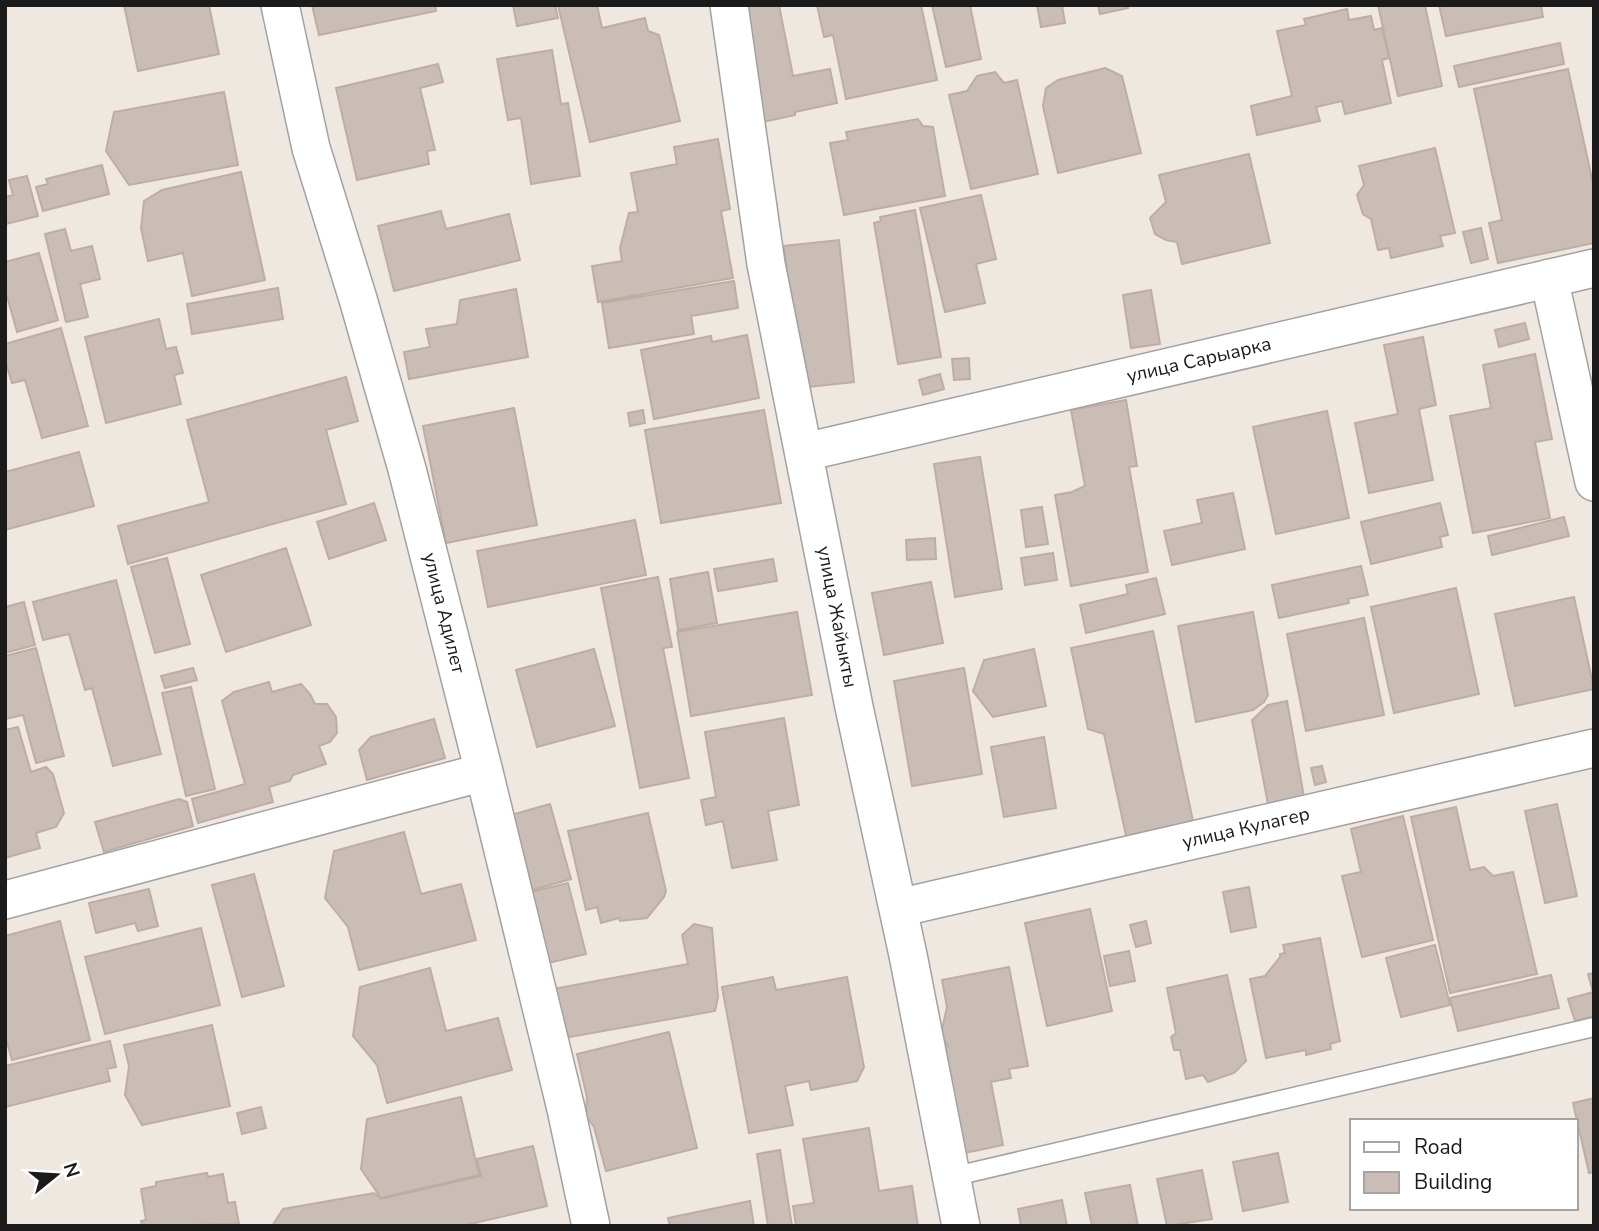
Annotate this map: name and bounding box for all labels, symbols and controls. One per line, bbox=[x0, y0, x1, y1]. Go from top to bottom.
street label: улица Сарыарка bbox=[1124, 331, 1274, 389]
street label: улица Жайыкты bbox=[811, 544, 863, 690]
street label: улица Адилет bbox=[416, 550, 472, 677]
street label: улица Кулагер bbox=[1180, 801, 1312, 855]
legend bbox=[1350, 1119, 1578, 1210]
text: Road bbox=[1414, 1133, 1463, 1161]
north arrow bbox=[21, 1140, 91, 1210]
text: N bbox=[57, 1159, 86, 1181]
text: Building bbox=[1414, 1168, 1492, 1196]

